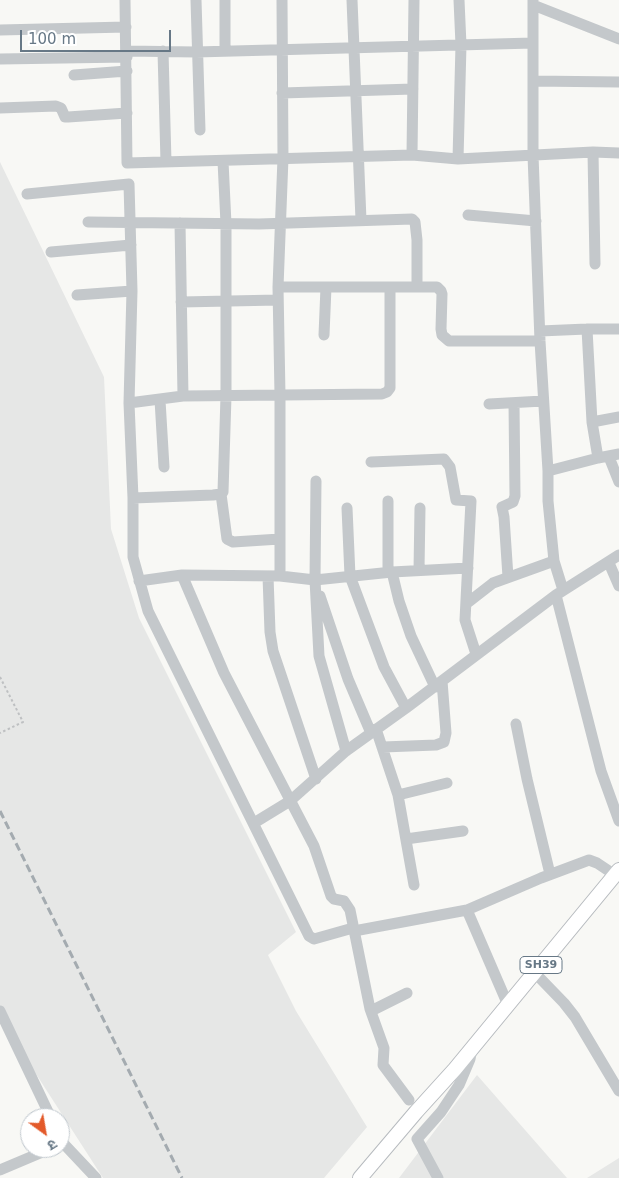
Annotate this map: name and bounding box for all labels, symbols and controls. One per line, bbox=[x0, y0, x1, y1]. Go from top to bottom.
scale bar bbox=[22, 20, 174, 52]
text: 100 m bbox=[28, 30, 76, 48]
road number: SH39 bbox=[520, 956, 562, 974]
north arrow bbox=[20, 1108, 70, 1158]
text: उ bbox=[45, 1136, 60, 1154]

